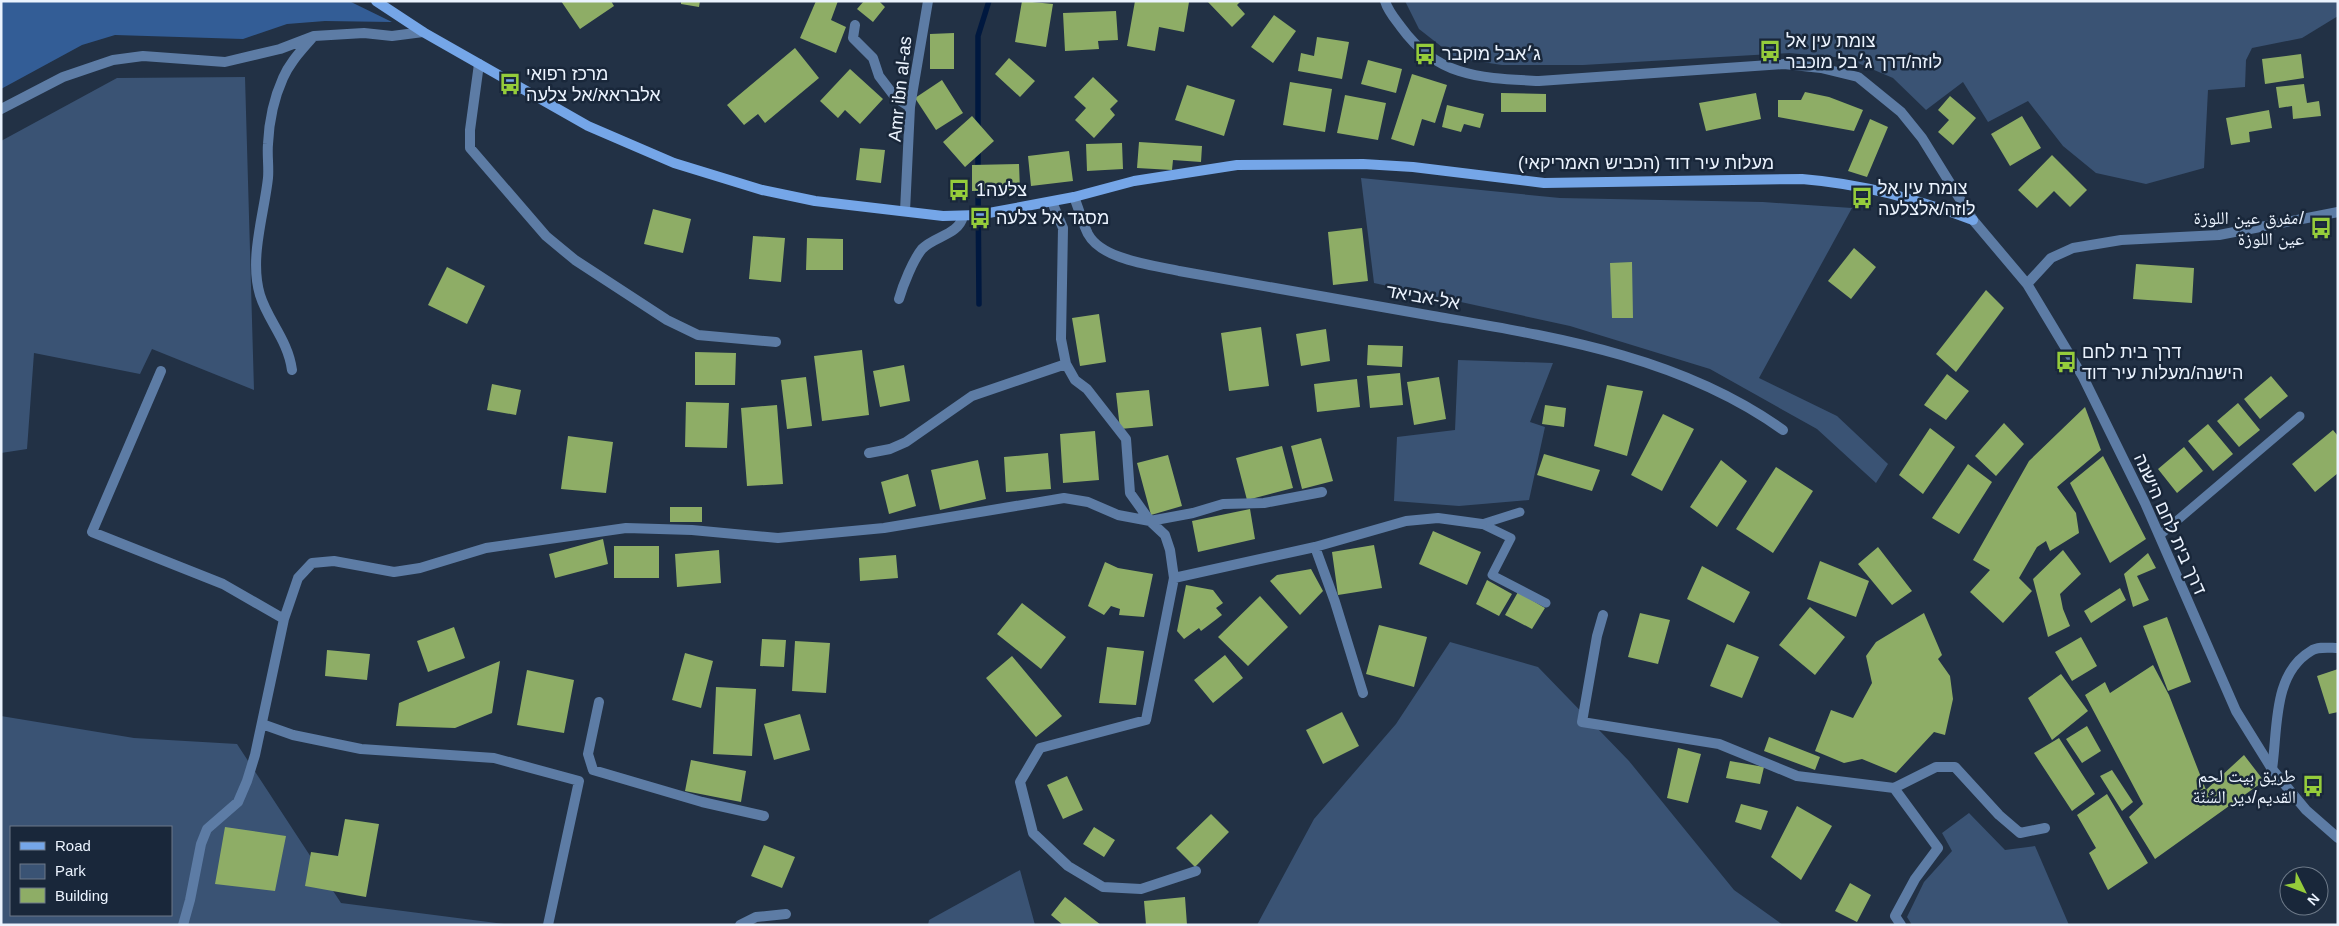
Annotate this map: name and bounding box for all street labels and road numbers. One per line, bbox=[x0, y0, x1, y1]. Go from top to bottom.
street label: Amr ibn al-as bbox=[885, 35, 915, 143]
street label: מעלות עיר דוד (הכביש האמריקאי) bbox=[1518, 153, 1774, 173]
street label: אל-אביאד bbox=[1385, 281, 1462, 313]
street label: דרך בית לחם הישנה bbox=[2130, 450, 2210, 598]

